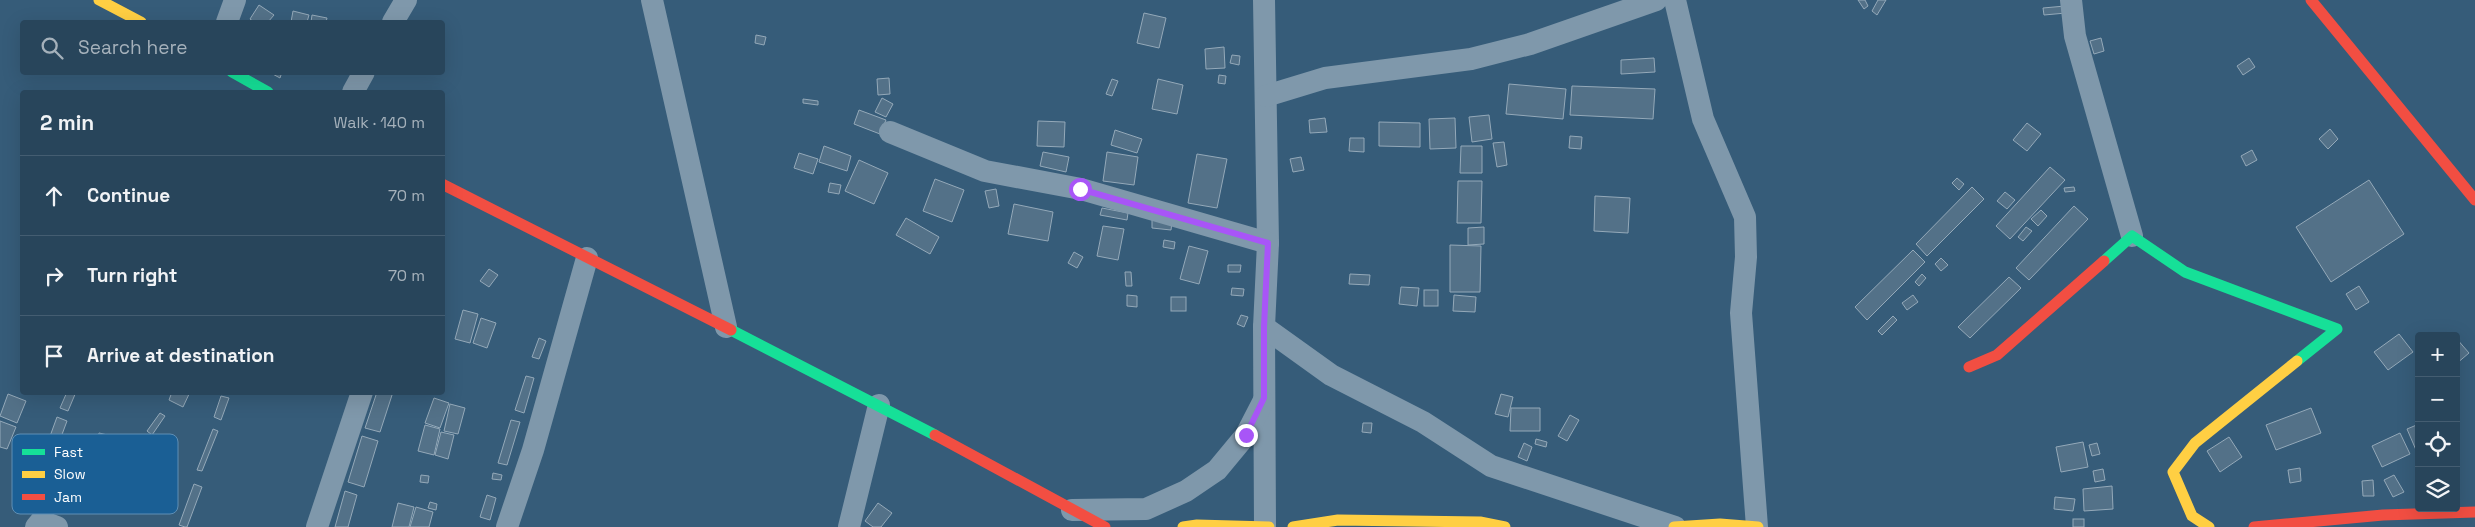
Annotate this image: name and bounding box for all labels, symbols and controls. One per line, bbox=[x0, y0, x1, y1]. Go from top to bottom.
search box bbox=[20, 20, 445, 75]
icon: search bbox=[38, 34, 66, 62]
text: Search here bbox=[78, 35, 188, 60]
text: 2 min bbox=[40, 109, 94, 136]
text: Walk · 140 m bbox=[333, 112, 425, 133]
route start bbox=[1069, 178, 1092, 201]
icon: ahead bbox=[40, 182, 68, 210]
text: Continue bbox=[87, 183, 170, 208]
text: 70 m bbox=[388, 185, 425, 206]
icon: right bbox=[40, 262, 68, 290]
text: Turn right bbox=[87, 263, 177, 288]
text: 70 m bbox=[388, 265, 425, 286]
map controls bbox=[2415, 332, 2460, 512]
button: + bbox=[2415, 332, 2460, 377]
icon: arrive bbox=[40, 342, 68, 370]
text: Arrive at destination bbox=[87, 343, 275, 368]
button: − bbox=[2415, 377, 2460, 422]
button: locate bbox=[2415, 422, 2460, 467]
route end bbox=[1235, 424, 1258, 447]
legend bbox=[12, 434, 178, 514]
text: Fast bbox=[54, 443, 83, 461]
text: Slow bbox=[54, 465, 86, 483]
button: layers bbox=[2415, 467, 2460, 512]
text: Jam bbox=[54, 488, 82, 506]

